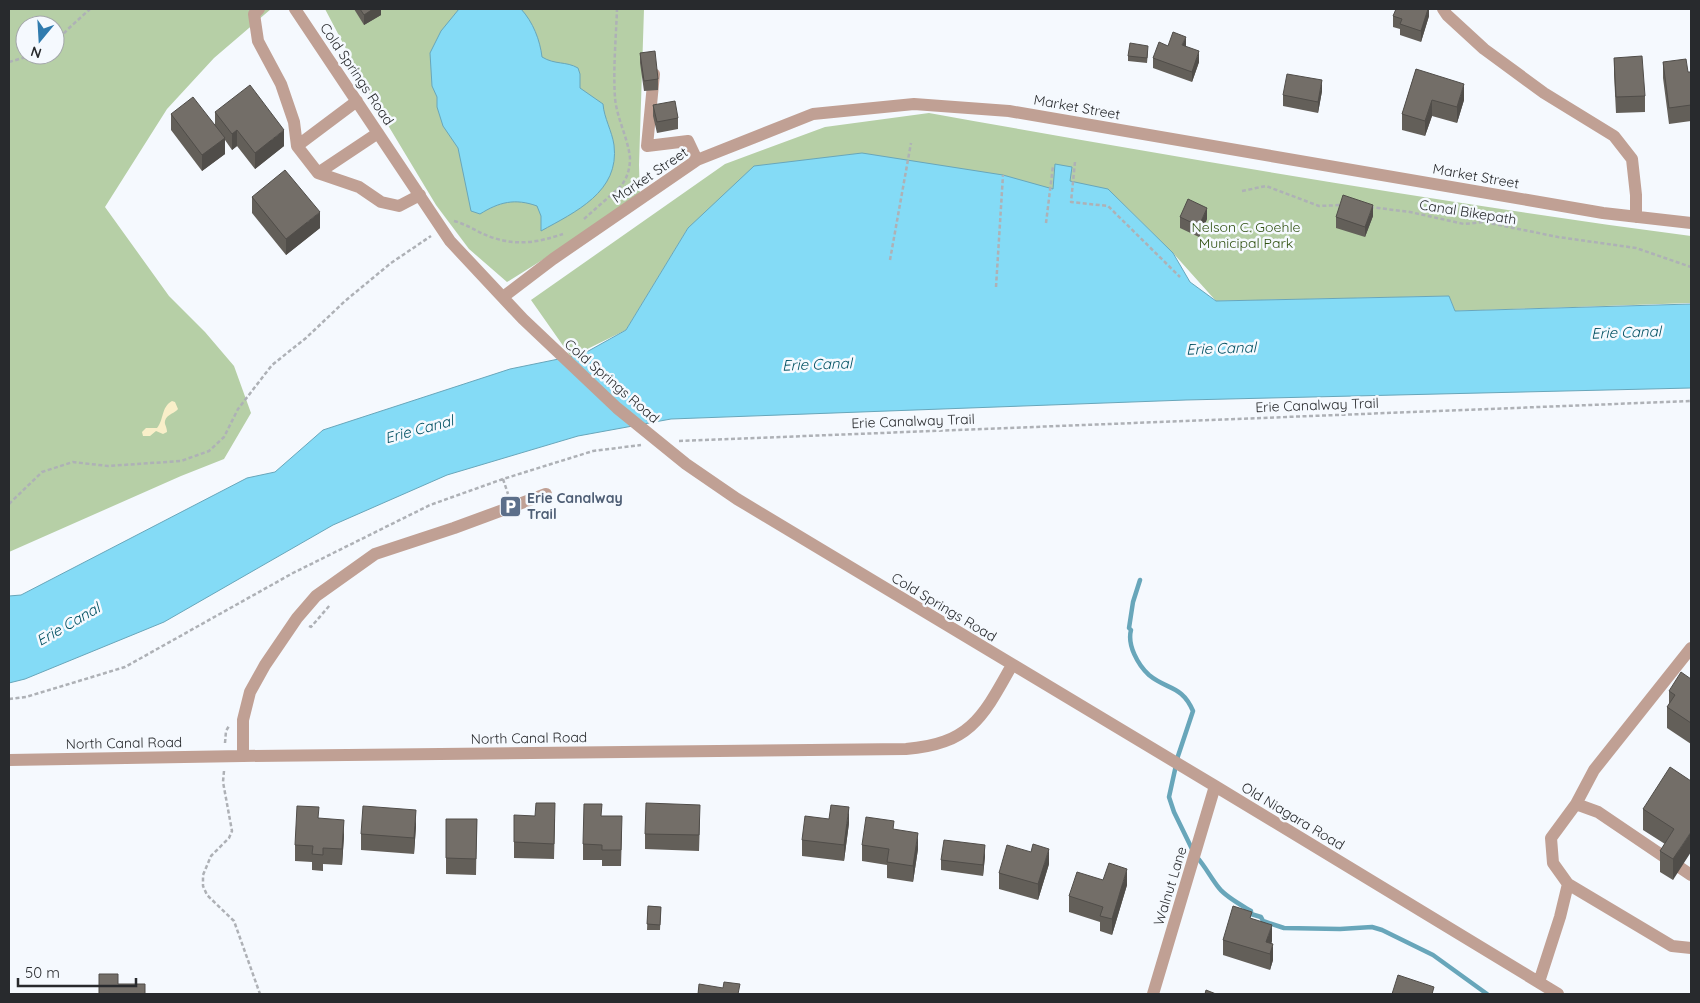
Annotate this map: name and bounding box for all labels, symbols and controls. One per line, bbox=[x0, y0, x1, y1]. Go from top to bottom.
north arrow bbox=[15, 15, 65, 65]
street label: Cold Springs Road bbox=[316, 19, 398, 129]
text: N bbox=[28, 42, 44, 63]
street label: Market Street bbox=[1032, 91, 1122, 123]
street label: Market Street bbox=[609, 143, 691, 207]
street label: Market Street bbox=[1431, 160, 1521, 192]
street label: Canal Bikepath bbox=[1418, 195, 1518, 229]
park label: Nelson C. Goehle Municipal Park bbox=[1192, 218, 1300, 252]
water label: Erie Canal bbox=[1591, 321, 1663, 343]
street label: Cold Springs Road bbox=[561, 335, 663, 427]
water label: Erie Canal bbox=[1186, 337, 1258, 359]
water label: Erie Canal bbox=[782, 353, 854, 375]
street label: Erie Canalway Trail bbox=[1255, 394, 1379, 416]
water label: Erie Canal bbox=[383, 410, 457, 447]
street label: Erie Canalway Trail bbox=[851, 410, 975, 432]
place label: Erie Canalway Trail bbox=[527, 489, 623, 523]
parking icon: Erie Canalway Trail bbox=[499, 494, 523, 518]
street label: Cold Springs Road bbox=[888, 568, 1000, 646]
water label: Erie Canal bbox=[33, 597, 104, 650]
street label: North Canal Road bbox=[471, 728, 587, 748]
street label: North Canal Road bbox=[66, 733, 182, 753]
street label: Old Niagara Road bbox=[1238, 778, 1348, 854]
street label: Walnut Lane bbox=[1149, 844, 1191, 928]
scale bar bbox=[18, 956, 135, 988]
text: 50 m bbox=[25, 963, 60, 982]

